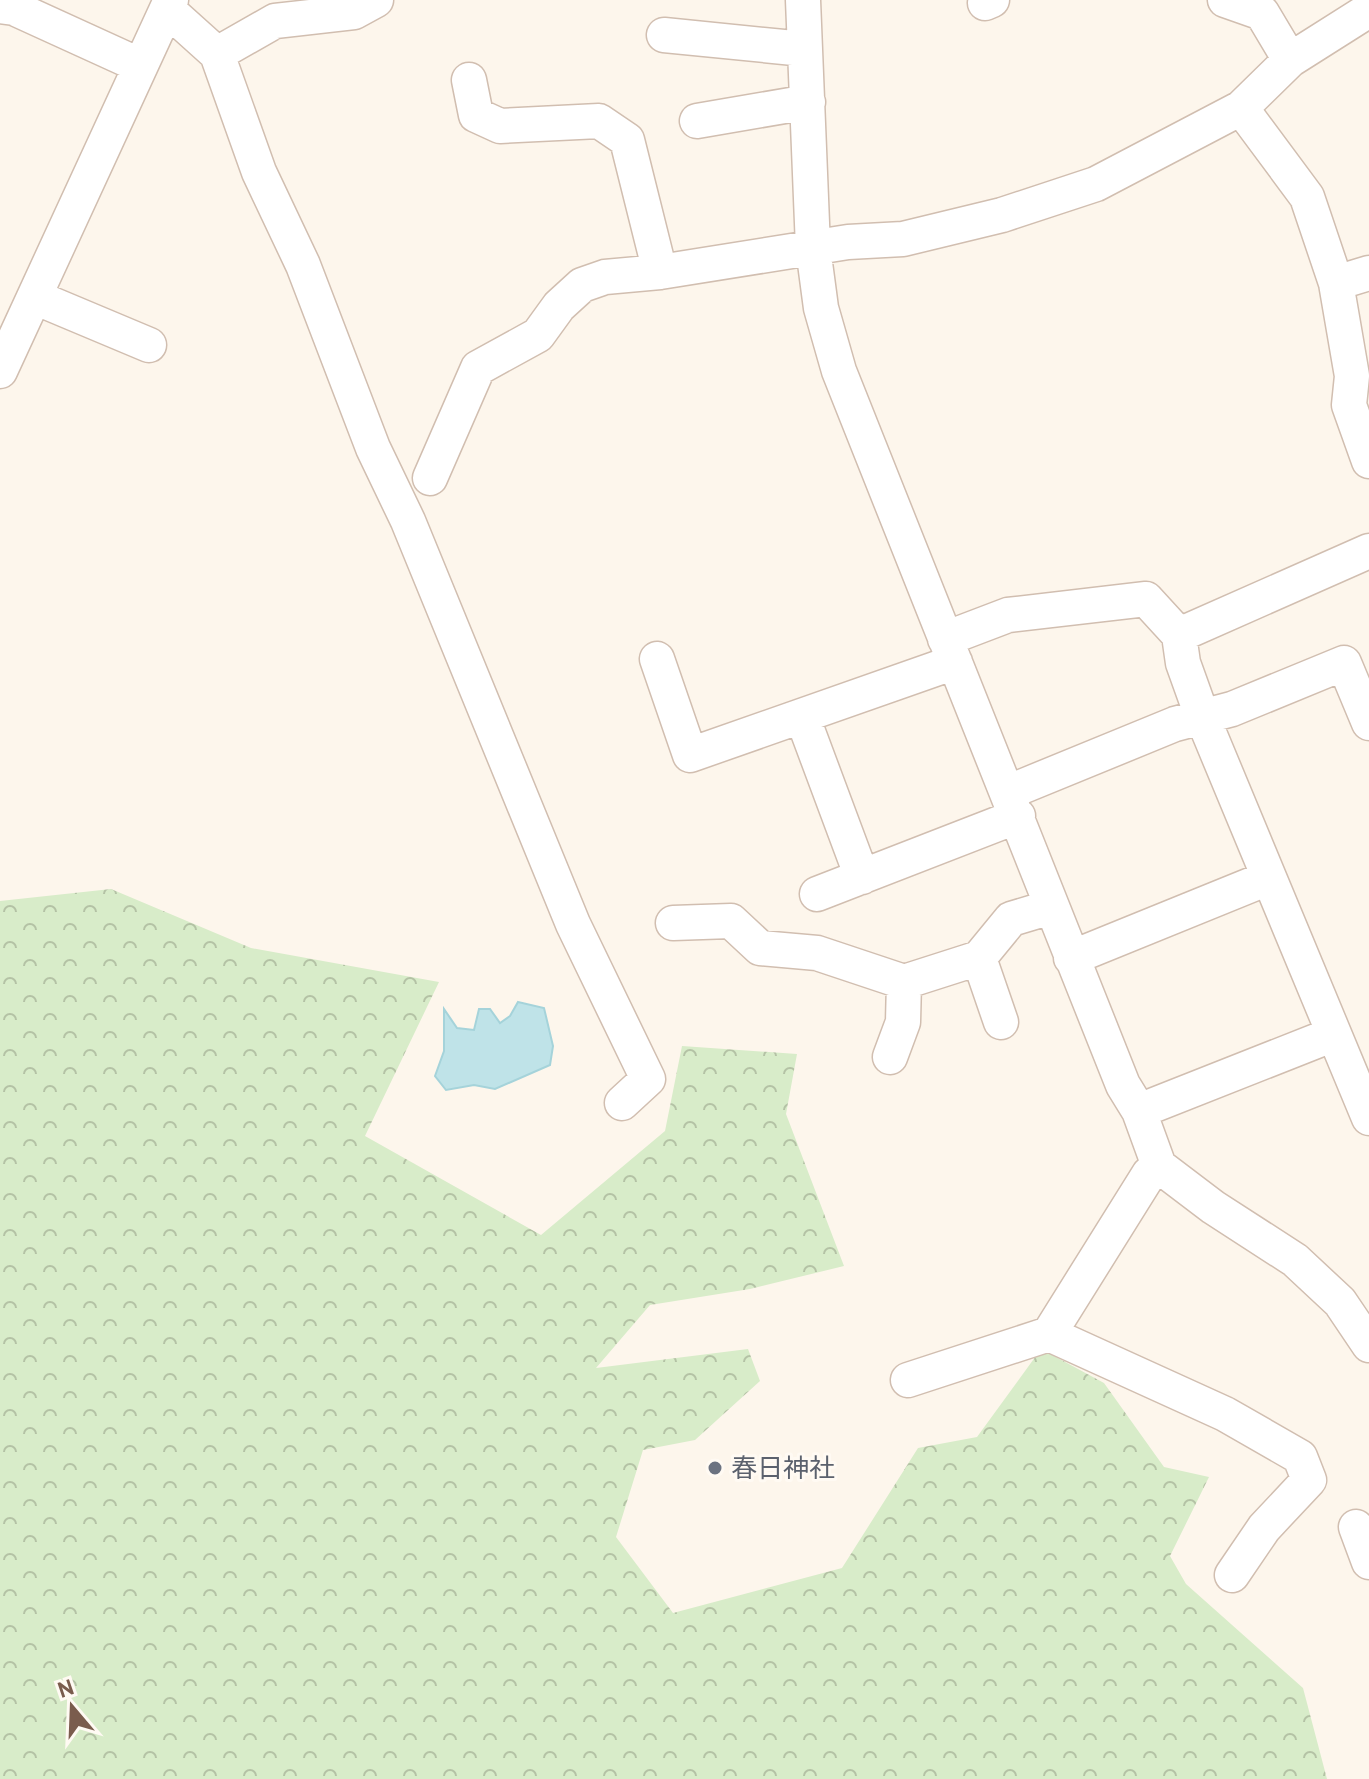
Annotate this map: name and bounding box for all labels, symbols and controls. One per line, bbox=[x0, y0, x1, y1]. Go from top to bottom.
place label: 春日神社 bbox=[731, 1454, 835, 1487]
marker: 春日神社 bbox=[706, 1459, 724, 1477]
north arrow bbox=[32, 1667, 112, 1747]
text: N bbox=[54, 1675, 78, 1706]

